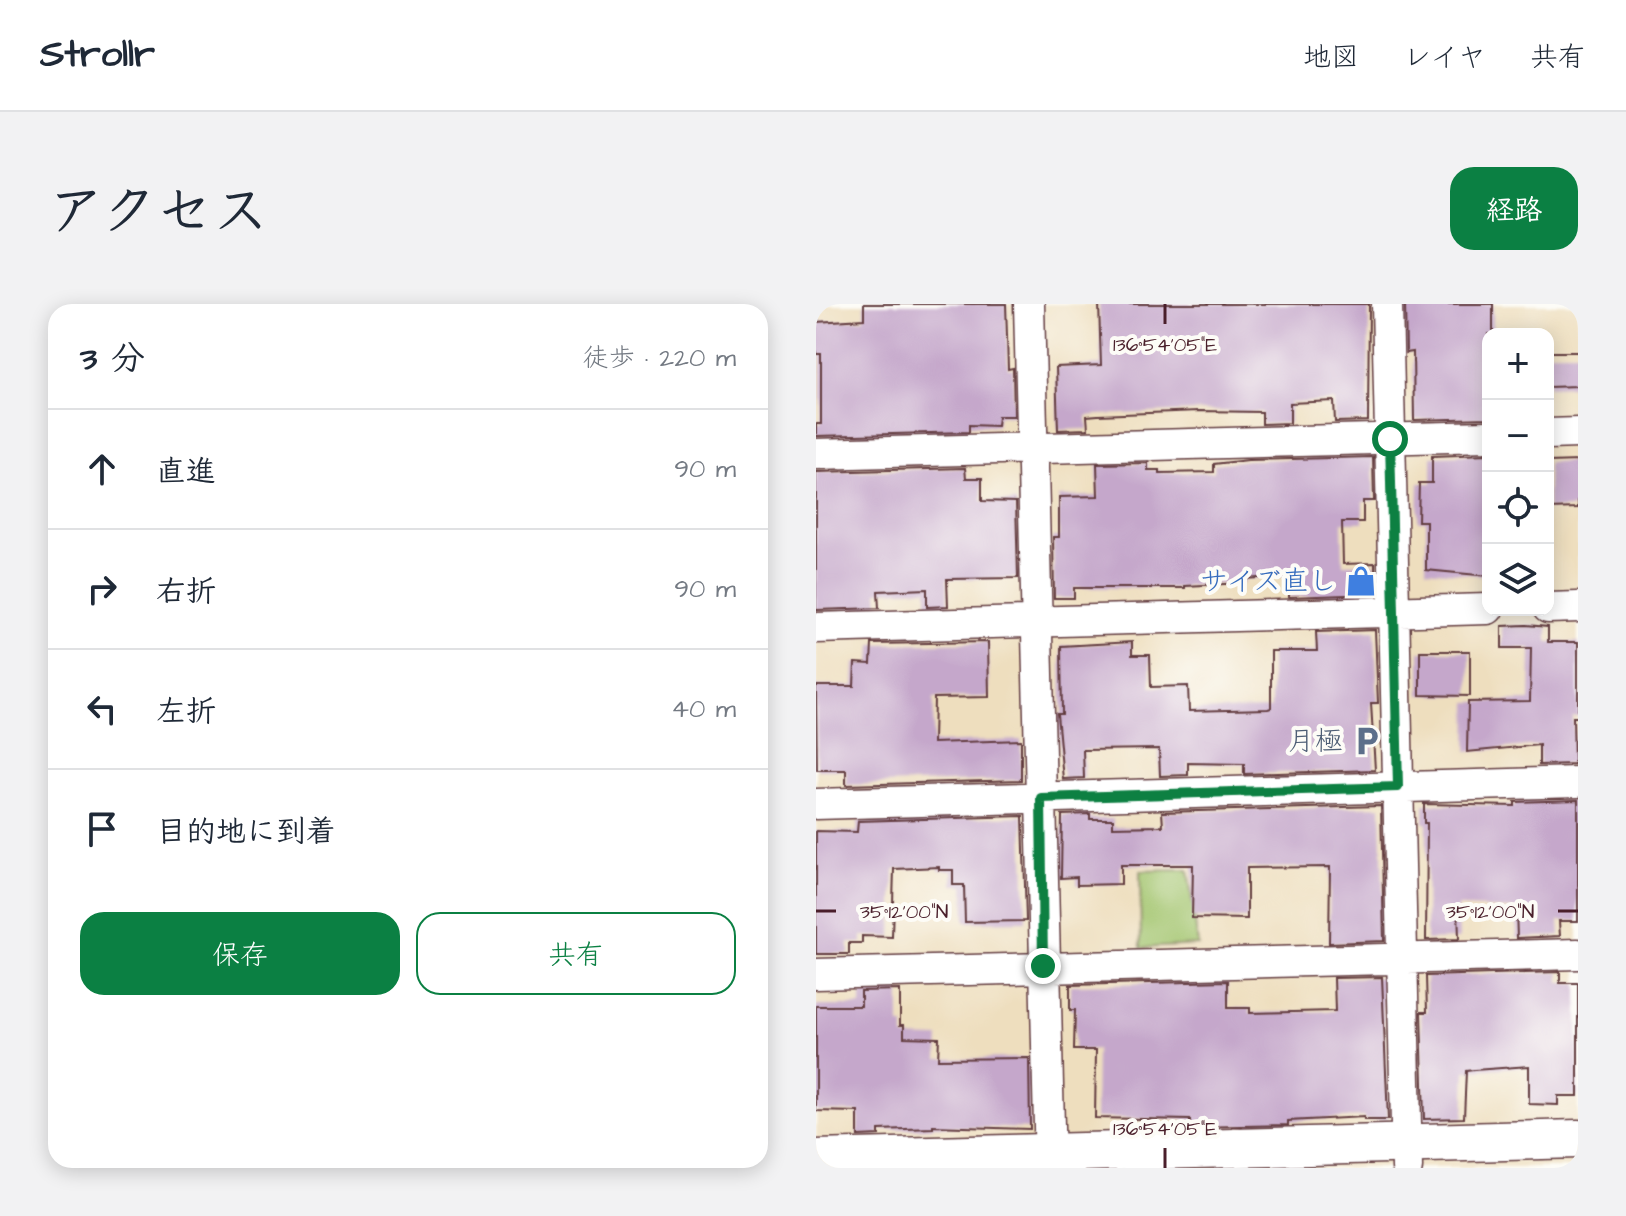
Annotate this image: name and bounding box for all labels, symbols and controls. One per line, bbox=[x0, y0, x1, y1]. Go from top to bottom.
text: Strollr bbox=[40, 29, 155, 81]
text: 地図 bbox=[1303, 38, 1359, 77]
text: レイヤ bbox=[1403, 38, 1486, 77]
text: 共有 bbox=[1530, 38, 1586, 77]
button: 経路 bbox=[1450, 167, 1578, 250]
text: アクセス bbox=[48, 174, 269, 252]
map controls bbox=[1482, 328, 1554, 616]
button: + bbox=[1482, 328, 1554, 400]
text: 136°54'05"E bbox=[1113, 331, 1217, 359]
text: 3 分 bbox=[80, 335, 145, 383]
text: 徒歩 · 220 m bbox=[583, 340, 736, 376]
button: − bbox=[1482, 400, 1554, 472]
route start bbox=[1372, 421, 1408, 457]
icon: ahead bbox=[80, 447, 124, 491]
text: 直進 bbox=[156, 451, 216, 493]
text: 90 m bbox=[674, 451, 736, 487]
button: locate bbox=[1482, 472, 1554, 544]
button: layers bbox=[1482, 544, 1554, 616]
place label: サイズ直し bbox=[1200, 562, 1337, 601]
shop icon: サイズ直し bbox=[1344, 564, 1378, 598]
icon: right bbox=[80, 567, 124, 611]
text: 右折 bbox=[156, 571, 216, 613]
text: 90 m bbox=[674, 571, 736, 607]
icon: left bbox=[80, 687, 124, 731]
text: 左折 bbox=[156, 691, 216, 733]
text: 40 m bbox=[671, 691, 736, 727]
place label: 月極 bbox=[1287, 722, 1343, 761]
parking icon: 月極 bbox=[1350, 724, 1384, 758]
icon: arrive bbox=[80, 807, 124, 851]
text: 目的地に到着 bbox=[156, 811, 336, 853]
text: 35°12'00"N bbox=[860, 898, 948, 926]
text: 35°12'00"N bbox=[1446, 898, 1534, 926]
button: 保存 bbox=[80, 912, 400, 995]
button: 共有 bbox=[416, 912, 736, 995]
route end bbox=[1025, 948, 1061, 984]
text: 136°54'05"E bbox=[1113, 1115, 1217, 1143]

